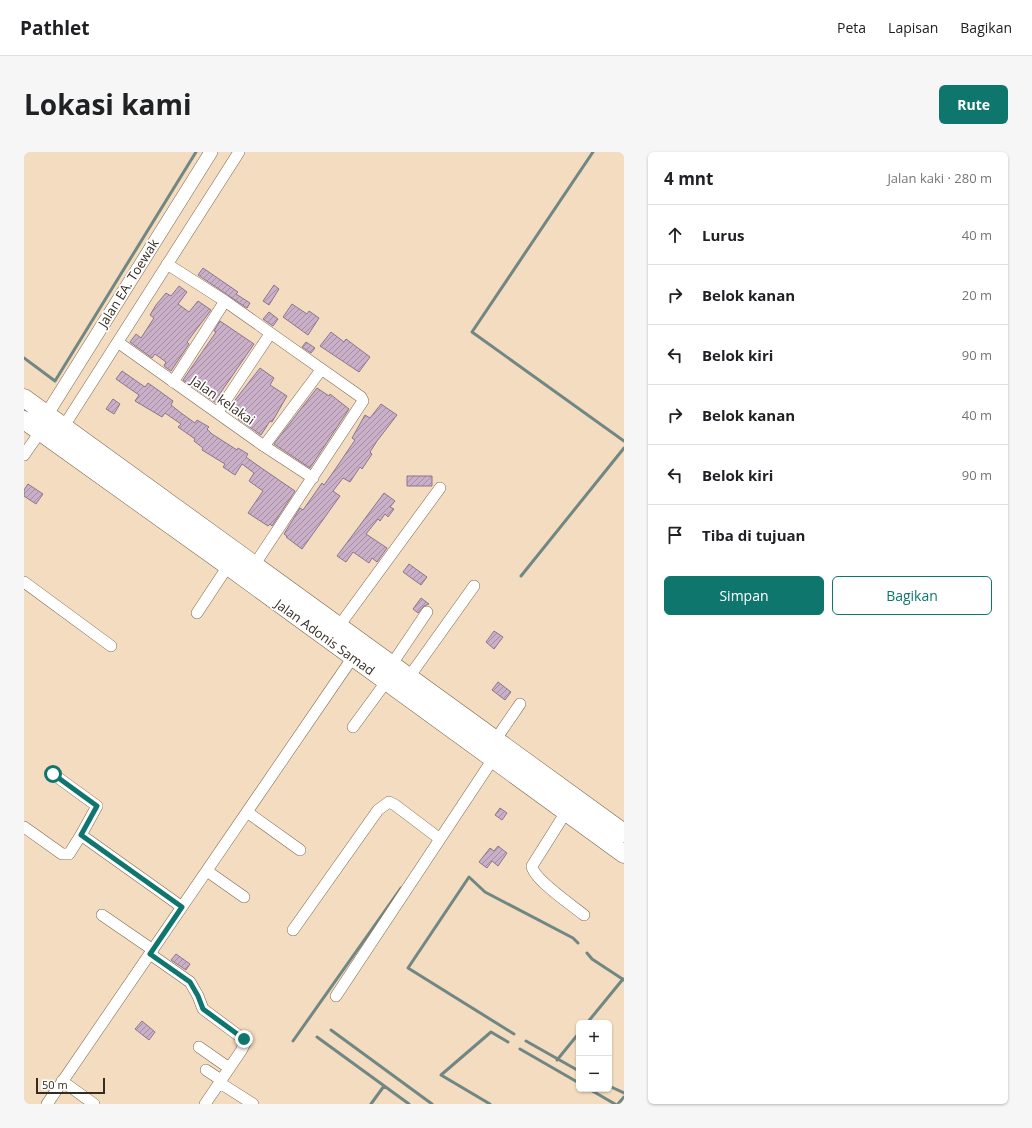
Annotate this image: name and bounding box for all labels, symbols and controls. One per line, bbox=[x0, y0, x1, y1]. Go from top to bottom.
text: Pathlet bbox=[20, 15, 89, 41]
text: Peta bbox=[837, 18, 866, 37]
text: Lapisan bbox=[888, 18, 938, 37]
text: Bagikan bbox=[960, 18, 1012, 37]
text: Lokasi kami bbox=[24, 85, 191, 123]
button: Rute bbox=[939, 85, 1008, 124]
text: 4 mnt bbox=[664, 167, 713, 190]
text: Jalan kaki · 280 m bbox=[887, 169, 992, 187]
icon: ahead bbox=[664, 224, 686, 246]
text: Lurus bbox=[702, 225, 744, 245]
text: 40 m bbox=[962, 226, 992, 244]
street label: Jalan EA. Toewak bbox=[92, 235, 163, 332]
icon: right bbox=[664, 284, 686, 306]
text: Belok kanan bbox=[702, 285, 795, 305]
text: 20 m bbox=[962, 286, 992, 304]
icon: left bbox=[664, 344, 686, 366]
text: Belok kiri bbox=[702, 345, 773, 365]
text: 90 m bbox=[962, 346, 992, 364]
street label: Jalan kelakai bbox=[186, 370, 259, 429]
icon: right bbox=[664, 404, 686, 426]
text: Belok kanan bbox=[702, 405, 795, 425]
text: 40 m bbox=[962, 406, 992, 424]
icon: left bbox=[664, 464, 686, 486]
text: Belok kiri bbox=[702, 465, 773, 485]
text: 90 m bbox=[962, 466, 992, 484]
icon: arrive bbox=[664, 524, 686, 546]
text: Tiba di tujuan bbox=[702, 525, 805, 545]
button: Simpan bbox=[664, 576, 824, 615]
button: Bagikan bbox=[832, 576, 992, 615]
street label: Jalan Adonis Samad bbox=[270, 594, 378, 679]
route start bbox=[44, 765, 62, 783]
map controls bbox=[576, 1020, 612, 1092]
button: + bbox=[576, 1020, 612, 1056]
route end bbox=[235, 1030, 253, 1048]
button: − bbox=[576, 1056, 612, 1092]
scale bar bbox=[36, 1076, 105, 1095]
text: 50 m bbox=[42, 1077, 68, 1092]

